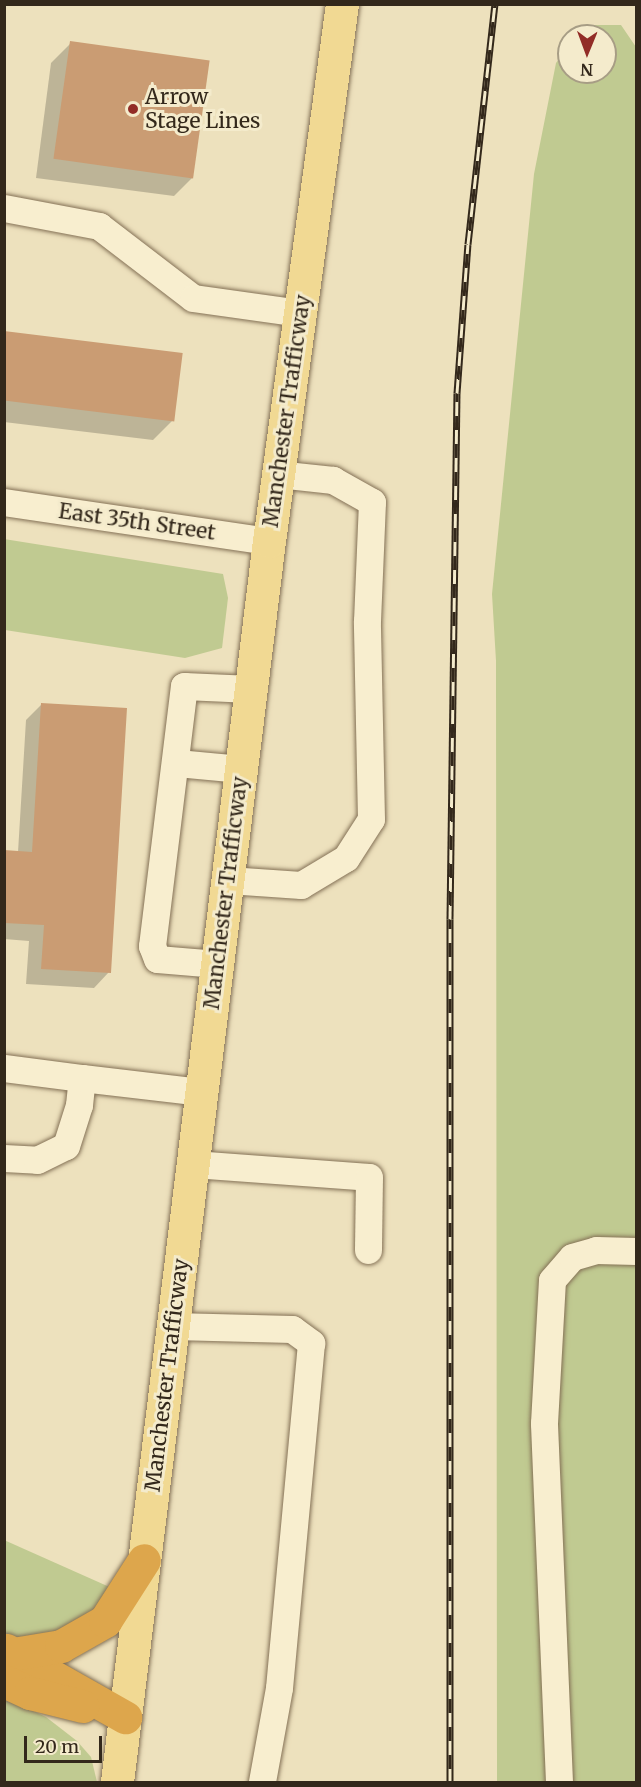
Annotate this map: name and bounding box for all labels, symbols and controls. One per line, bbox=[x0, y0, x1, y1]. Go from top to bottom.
north arrow bbox=[557, 24, 617, 84]
text: N bbox=[580, 60, 593, 80]
place label: Arrow Stage Lines bbox=[145, 84, 260, 134]
marker: Arrow Stage Lines bbox=[126, 102, 140, 116]
street label: Manchester Trafficway bbox=[258, 293, 316, 529]
street label: East 35th Street bbox=[57, 499, 217, 545]
street label: Manchester Trafficway bbox=[199, 775, 253, 1011]
street label: Manchester Trafficway bbox=[140, 1257, 194, 1493]
scale bar bbox=[27, 1724, 105, 1762]
text: 20 m bbox=[35, 1735, 79, 1758]

